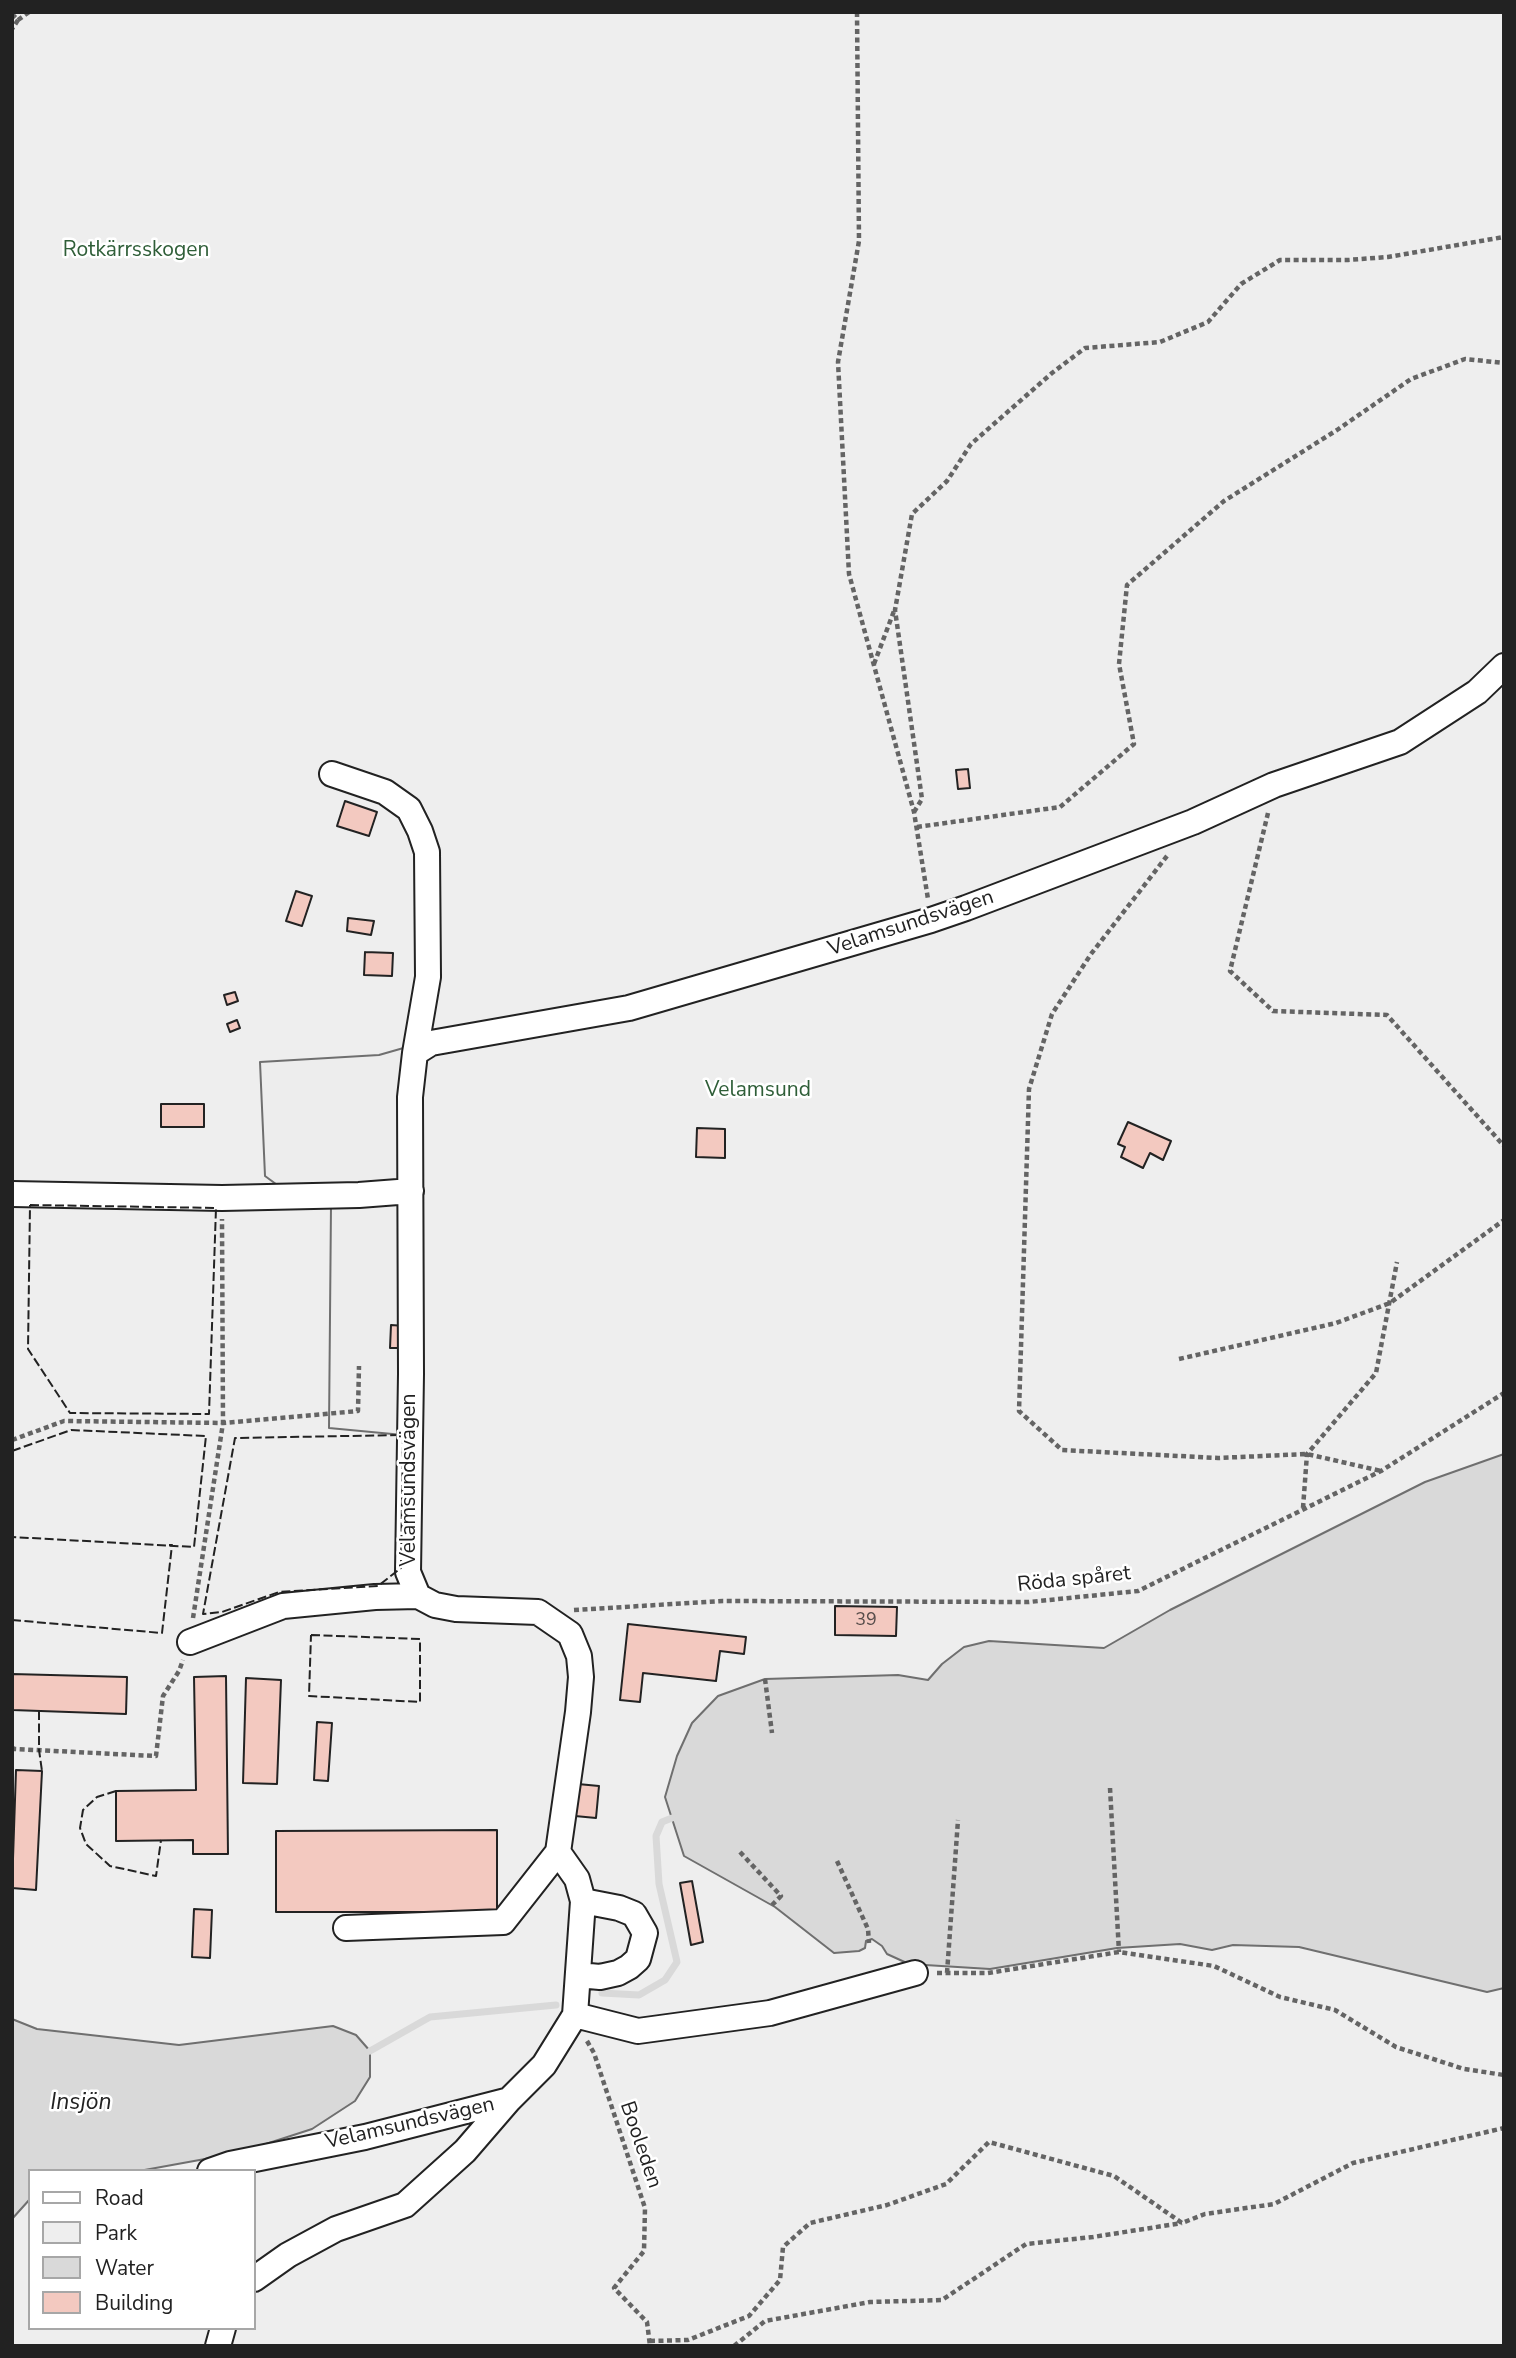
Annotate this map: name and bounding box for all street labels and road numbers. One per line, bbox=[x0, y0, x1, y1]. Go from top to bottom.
street label: Velamsundsvägen bbox=[825, 885, 997, 963]
street label: Velamsundsvägen bbox=[397, 1394, 423, 1566]
street label: Röda spåret bbox=[1016, 1562, 1132, 1598]
street label: Velamsundsvägen bbox=[323, 2092, 497, 2156]
street label: Booleden bbox=[613, 2098, 667, 2192]

